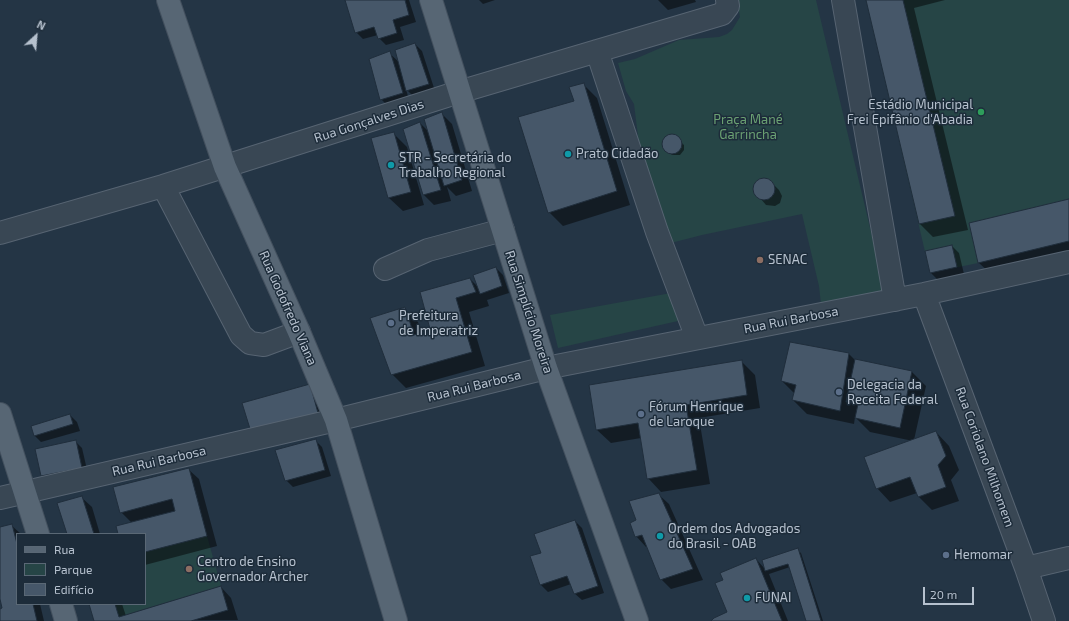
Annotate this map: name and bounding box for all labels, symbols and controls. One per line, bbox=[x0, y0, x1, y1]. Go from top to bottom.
north arrow bbox=[16, 16, 56, 56]
text: N bbox=[35, 17, 48, 32]
street label: Rua Gonçalves Dias bbox=[312, 96, 426, 146]
place label: Estádio Municipal Frei Epifânio d'Abadia bbox=[847, 97, 973, 128]
marker: Estádio Municipal Frei Epifânio d'Abadia bbox=[976, 107, 986, 117]
park label: Praça Mané Garrincha bbox=[713, 112, 783, 143]
place label: Prato Cidadão bbox=[576, 146, 658, 162]
marker: Prato Cidadão bbox=[563, 149, 573, 159]
place label: STR - Secretária do Trabalho Regional bbox=[399, 150, 512, 181]
marker: STR - Secretária do Trabalho Regional bbox=[386, 160, 396, 170]
street label: Rua Godofredo Viana bbox=[256, 248, 320, 368]
street label: Rua Simplício Moreira bbox=[502, 249, 556, 375]
place label: SENAC bbox=[768, 252, 807, 268]
marker: SENAC bbox=[755, 255, 765, 265]
street label: Rua Rui Barbosa bbox=[742, 303, 840, 337]
place label: Prefeitura de Imperatriz bbox=[399, 308, 478, 339]
marker: Prefeitura de Imperatriz bbox=[386, 318, 396, 328]
street label: Rua Rui Barbosa bbox=[426, 367, 522, 405]
place label: Delegacia da Receita Federal bbox=[847, 377, 938, 408]
street label: Rua Coriolano Milhomem bbox=[952, 385, 1018, 529]
marker: Delegacia da Receita Federal bbox=[834, 387, 844, 397]
place label: Fórum Henrique de Laroque bbox=[649, 399, 744, 430]
marker: Fórum Henrique de Laroque bbox=[636, 409, 646, 419]
street label: Rua Rui Barbosa bbox=[110, 443, 208, 479]
place label: Ordem dos Advogados do Brasil - OAB bbox=[668, 521, 800, 552]
marker: Ordem dos Advogados do Brasil - OAB bbox=[655, 531, 665, 541]
legend bbox=[16, 533, 146, 605]
text: Rua bbox=[54, 542, 75, 556]
place label: Hemomar bbox=[954, 547, 1012, 563]
marker: Hemomar bbox=[941, 550, 951, 560]
place label: Centro de Ensino Governador Archer bbox=[197, 554, 308, 585]
text: Parque bbox=[54, 562, 92, 576]
marker: Centro de Ensino Governador Archer bbox=[184, 564, 194, 574]
scale bar bbox=[925, 579, 976, 605]
text: Edifício bbox=[54, 582, 94, 596]
text: 20 m bbox=[930, 587, 957, 601]
place label: FUNAI bbox=[755, 590, 791, 606]
marker: FUNAI bbox=[742, 593, 752, 603]

